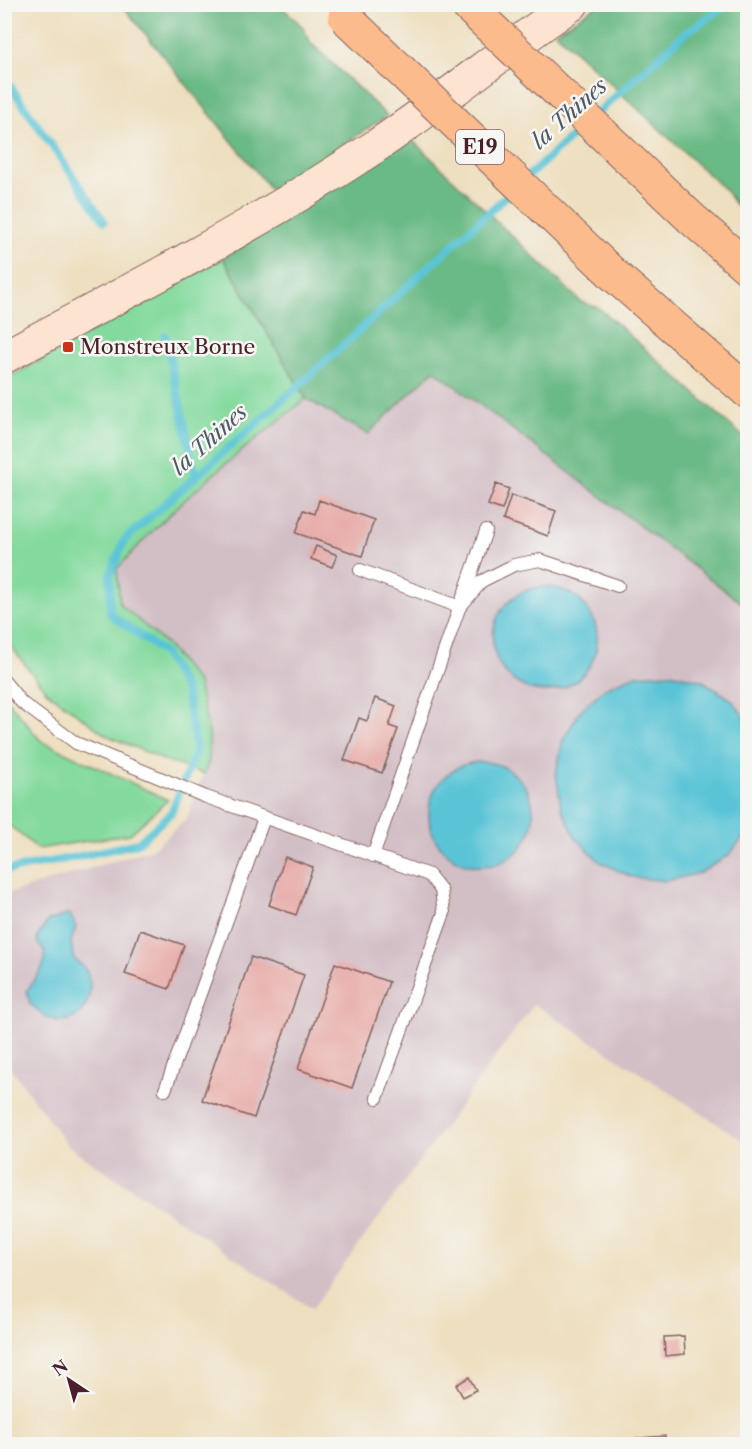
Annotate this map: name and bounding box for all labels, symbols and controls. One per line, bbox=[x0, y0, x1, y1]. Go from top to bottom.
water label: la Thines bbox=[526, 72, 613, 154]
road number: E19 bbox=[456, 130, 504, 164]
place label: Monstreux Borne bbox=[80, 334, 255, 359]
marker: Monstreux Borne bbox=[61, 340, 75, 354]
water label: la Thines bbox=[166, 398, 253, 480]
north arrow bbox=[39, 1350, 99, 1410]
text: N bbox=[49, 1356, 72, 1380]

